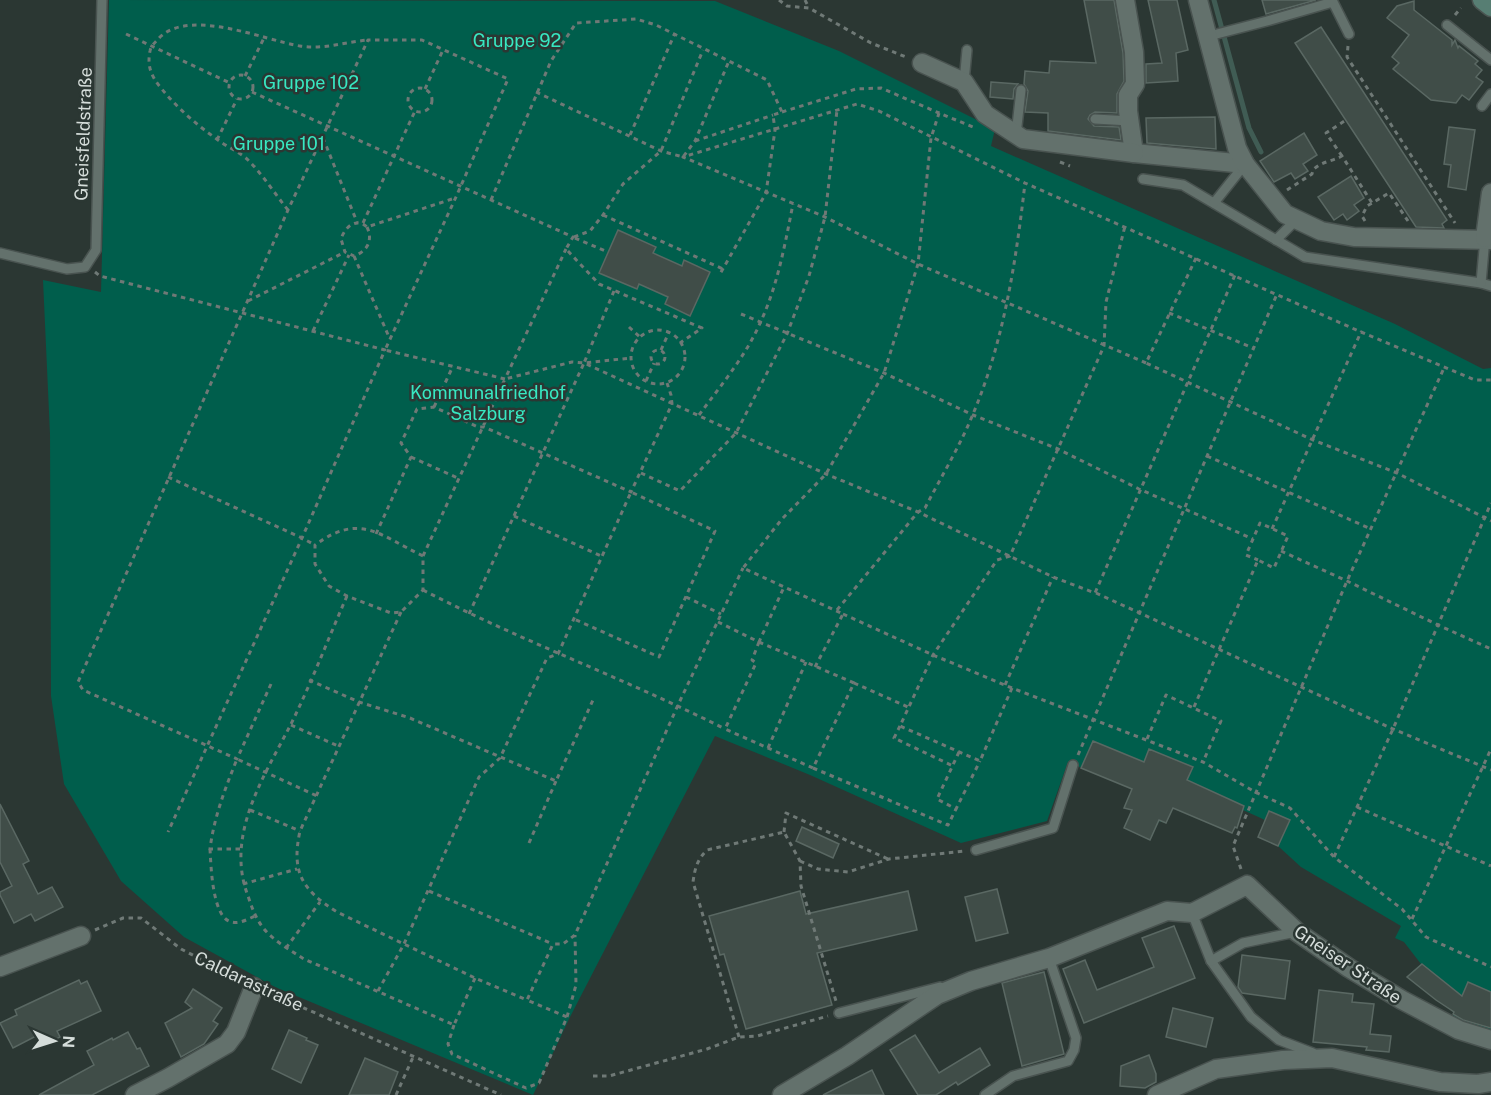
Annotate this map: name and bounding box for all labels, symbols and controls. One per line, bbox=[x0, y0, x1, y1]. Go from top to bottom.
park label: Gruppe 92 bbox=[473, 30, 561, 51]
street label: Gneisfeldstraße bbox=[70, 67, 96, 201]
park label: Gruppe 102 bbox=[263, 72, 359, 93]
park label: Gruppe 101 bbox=[233, 133, 325, 154]
park label: Kommunalfriedhof Salzburg bbox=[410, 382, 566, 424]
street label: Gneiser Straße bbox=[1290, 920, 1406, 1008]
street label: Caldarastraße bbox=[191, 947, 307, 1015]
north arrow bbox=[24, 1011, 84, 1071]
text: N bbox=[59, 1035, 78, 1049]

